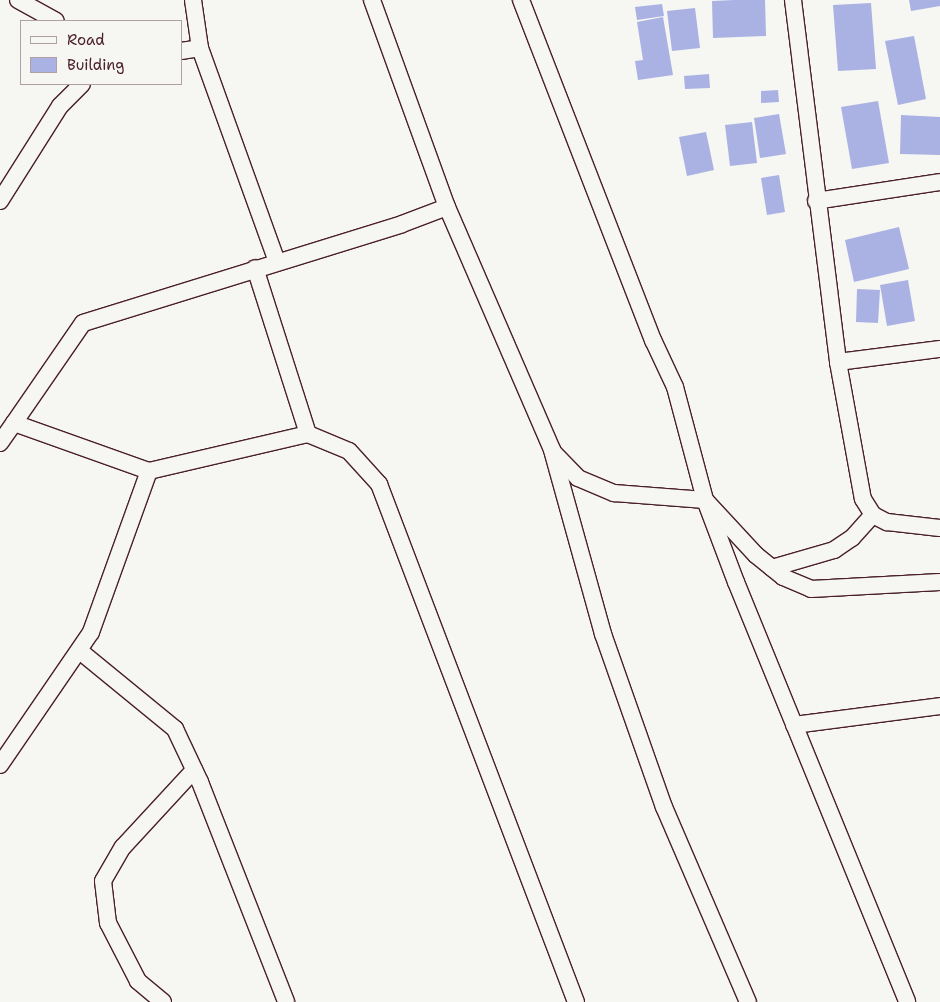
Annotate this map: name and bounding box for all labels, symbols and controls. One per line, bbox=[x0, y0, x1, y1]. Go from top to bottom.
legend bbox=[20, 20, 182, 85]
text: Road bbox=[67, 30, 105, 50]
text: Building bbox=[67, 55, 124, 75]

